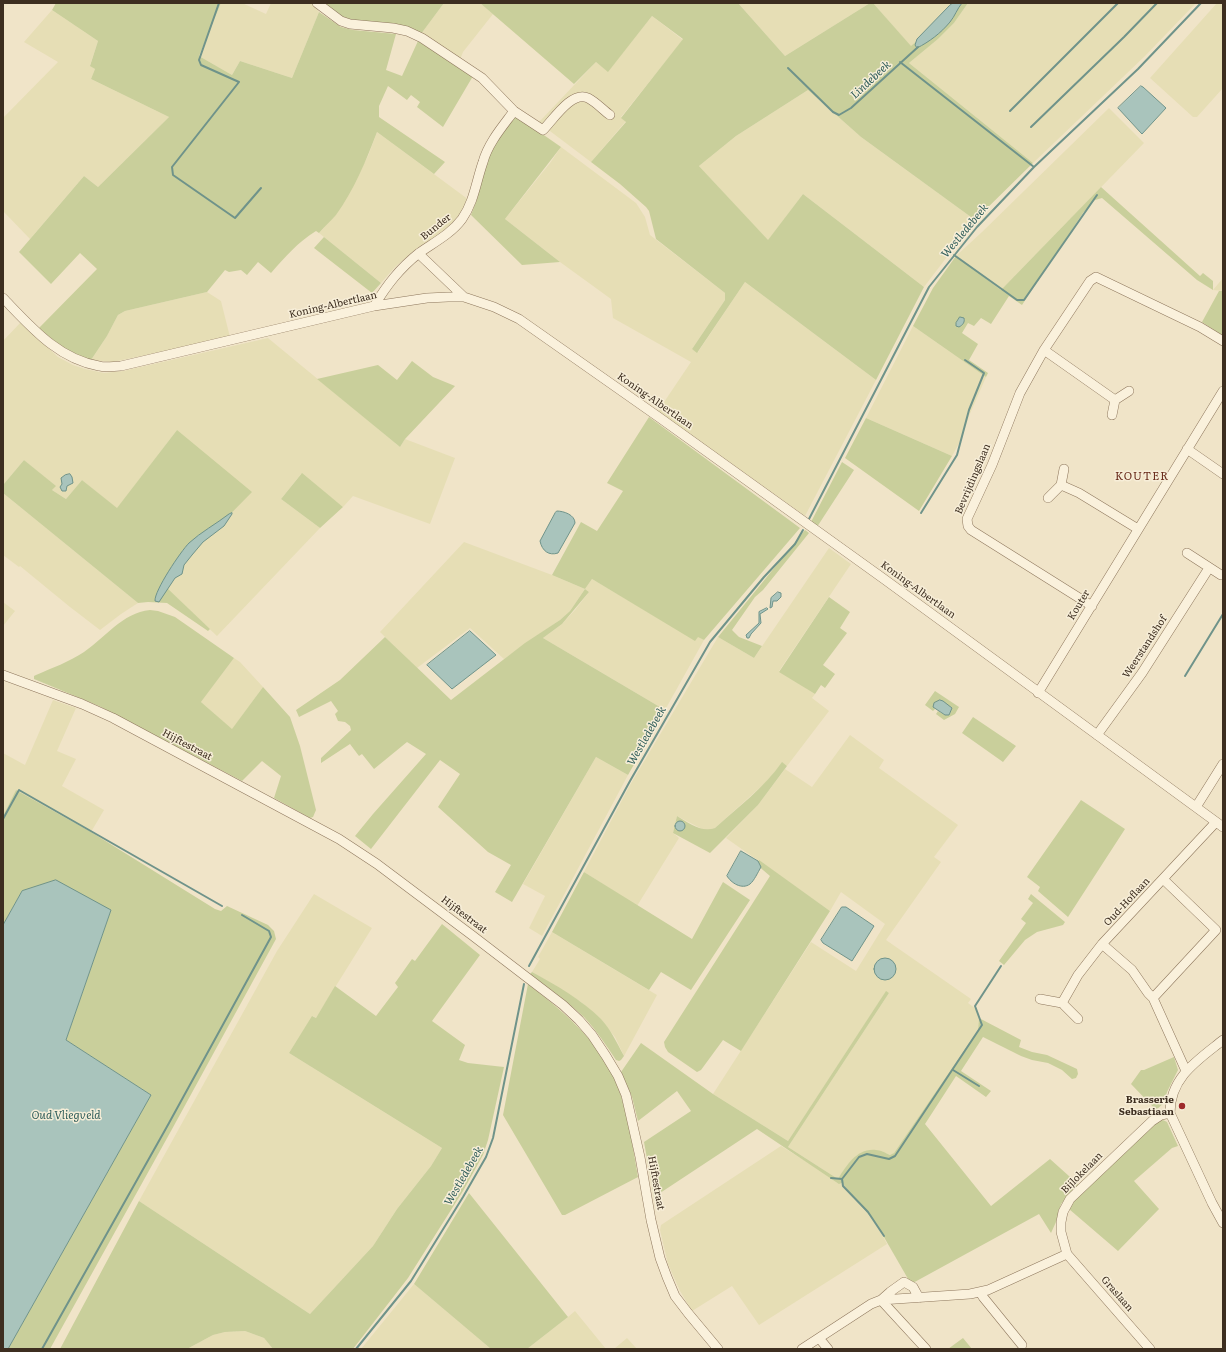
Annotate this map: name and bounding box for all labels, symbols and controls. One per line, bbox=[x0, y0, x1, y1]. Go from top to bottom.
water label: Lindebeek bbox=[848, 58, 894, 102]
water label: Westledebeek bbox=[939, 201, 991, 261]
street label: Bunder bbox=[418, 211, 454, 243]
street label: Koning-Albertlaan bbox=[288, 289, 378, 321]
street label: Koning-Albertlaan bbox=[615, 370, 695, 432]
street label: Bevrijdingslaan bbox=[953, 442, 993, 516]
district label: KOUTER bbox=[1115, 470, 1169, 484]
street label: Koning-Albertlaan bbox=[878, 559, 958, 621]
street label: Kouter bbox=[1065, 588, 1093, 622]
street label: Weerstandshof bbox=[1120, 613, 1170, 681]
water label: Westledebeek bbox=[625, 704, 669, 768]
street label: Hijftestraat bbox=[160, 727, 214, 763]
street label: Oud-Hoflaan bbox=[1102, 875, 1152, 929]
street label: Hijftestraat bbox=[439, 894, 489, 936]
place label: Brasserie Sebastiaan bbox=[1119, 1094, 1174, 1118]
marker: Brasserie Sebastiaan bbox=[1177, 1101, 1187, 1111]
water label: Oud Vliegveld bbox=[31, 1109, 101, 1123]
water label: Westledebeek bbox=[442, 1144, 486, 1208]
street label: Bijlokelaan bbox=[1059, 1150, 1105, 1196]
street label: Hijftestraat bbox=[645, 1155, 667, 1211]
street label: Graslaan bbox=[1098, 1274, 1136, 1314]

